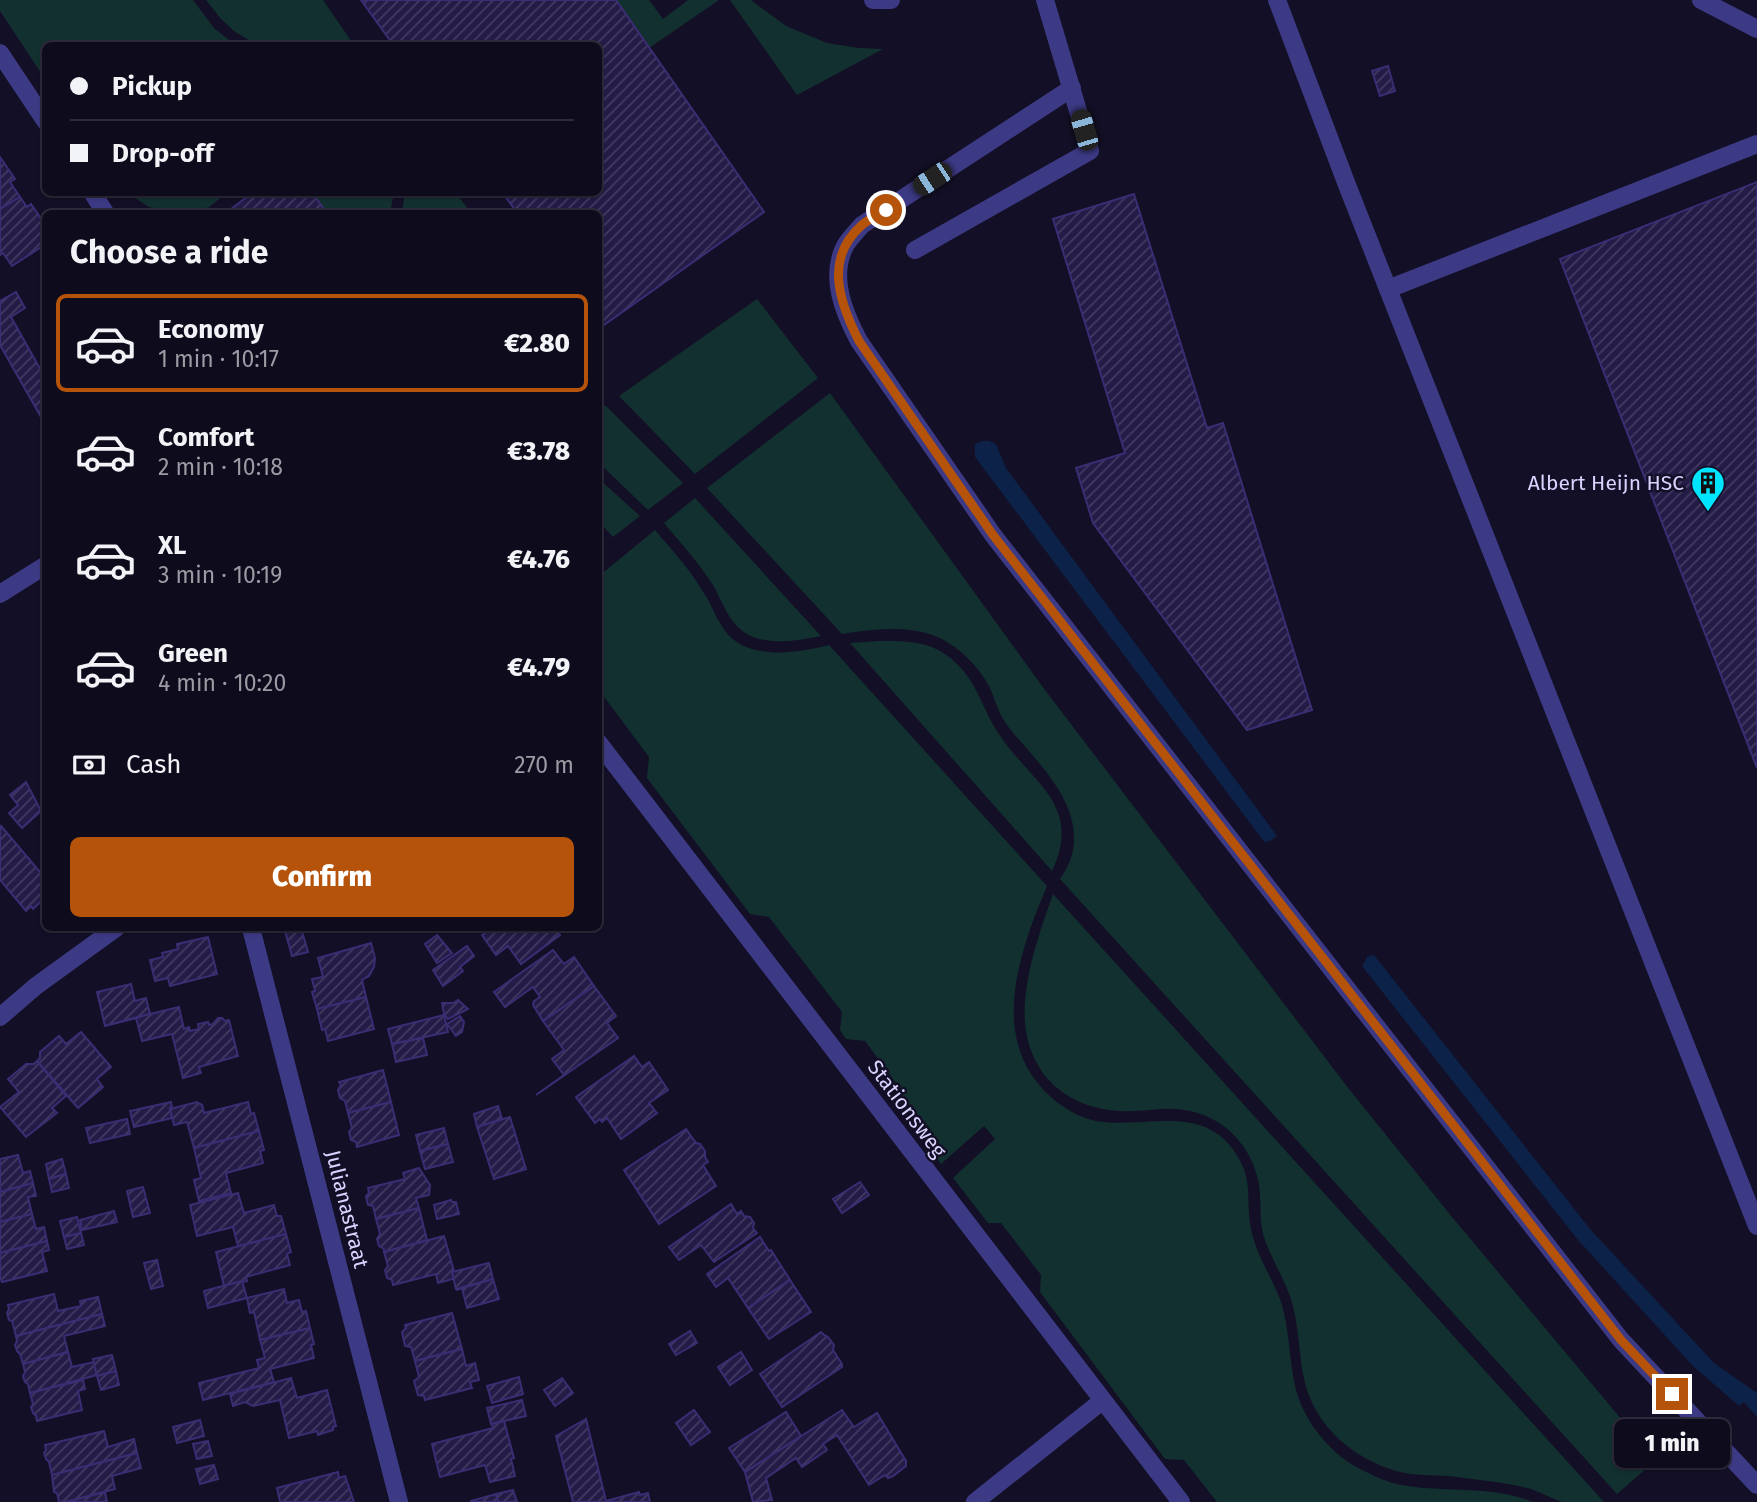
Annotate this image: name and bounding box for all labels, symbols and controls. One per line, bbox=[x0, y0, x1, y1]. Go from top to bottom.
text: Pickup bbox=[112, 71, 192, 102]
car bbox=[1069, 107, 1100, 153]
text: Drop-off bbox=[112, 138, 214, 169]
car bbox=[909, 159, 956, 199]
route start bbox=[870, 194, 902, 226]
text: Choose a ride bbox=[70, 233, 268, 271]
icon: car bbox=[74, 312, 137, 375]
text: Economy bbox=[158, 314, 264, 345]
text: €2.80 bbox=[504, 328, 570, 359]
text: 1 min · 10:17 bbox=[158, 345, 279, 373]
icon: car bbox=[74, 420, 137, 483]
text: Comfort bbox=[158, 422, 254, 453]
text: €3.78 bbox=[507, 436, 570, 467]
text: 2 min · 10:18 bbox=[158, 453, 283, 481]
building icon: Albert Heijn HSC bbox=[1689, 464, 1727, 513]
place label: Albert Heijn HSC bbox=[1528, 470, 1684, 496]
icon: car bbox=[74, 528, 137, 591]
text: XL bbox=[158, 530, 186, 561]
text: €4.76 bbox=[507, 544, 570, 575]
text: 3 min · 10:19 bbox=[158, 561, 282, 589]
icon: car bbox=[74, 636, 137, 699]
text: Green bbox=[158, 638, 228, 669]
text: €4.79 bbox=[507, 652, 570, 683]
text: 4 min · 10:20 bbox=[158, 669, 286, 697]
icon: cash bbox=[70, 746, 108, 784]
text: Cash bbox=[126, 749, 182, 780]
text: 270 m bbox=[514, 751, 574, 779]
button: Confirm bbox=[70, 837, 574, 917]
street label: Stationsweg bbox=[862, 1055, 952, 1163]
street label: Julianastraat bbox=[320, 1147, 374, 1271]
route end bbox=[1656, 1378, 1688, 1410]
callout: 1 min bbox=[1614, 1418, 1730, 1468]
text: 1 min bbox=[1644, 1429, 1700, 1457]

